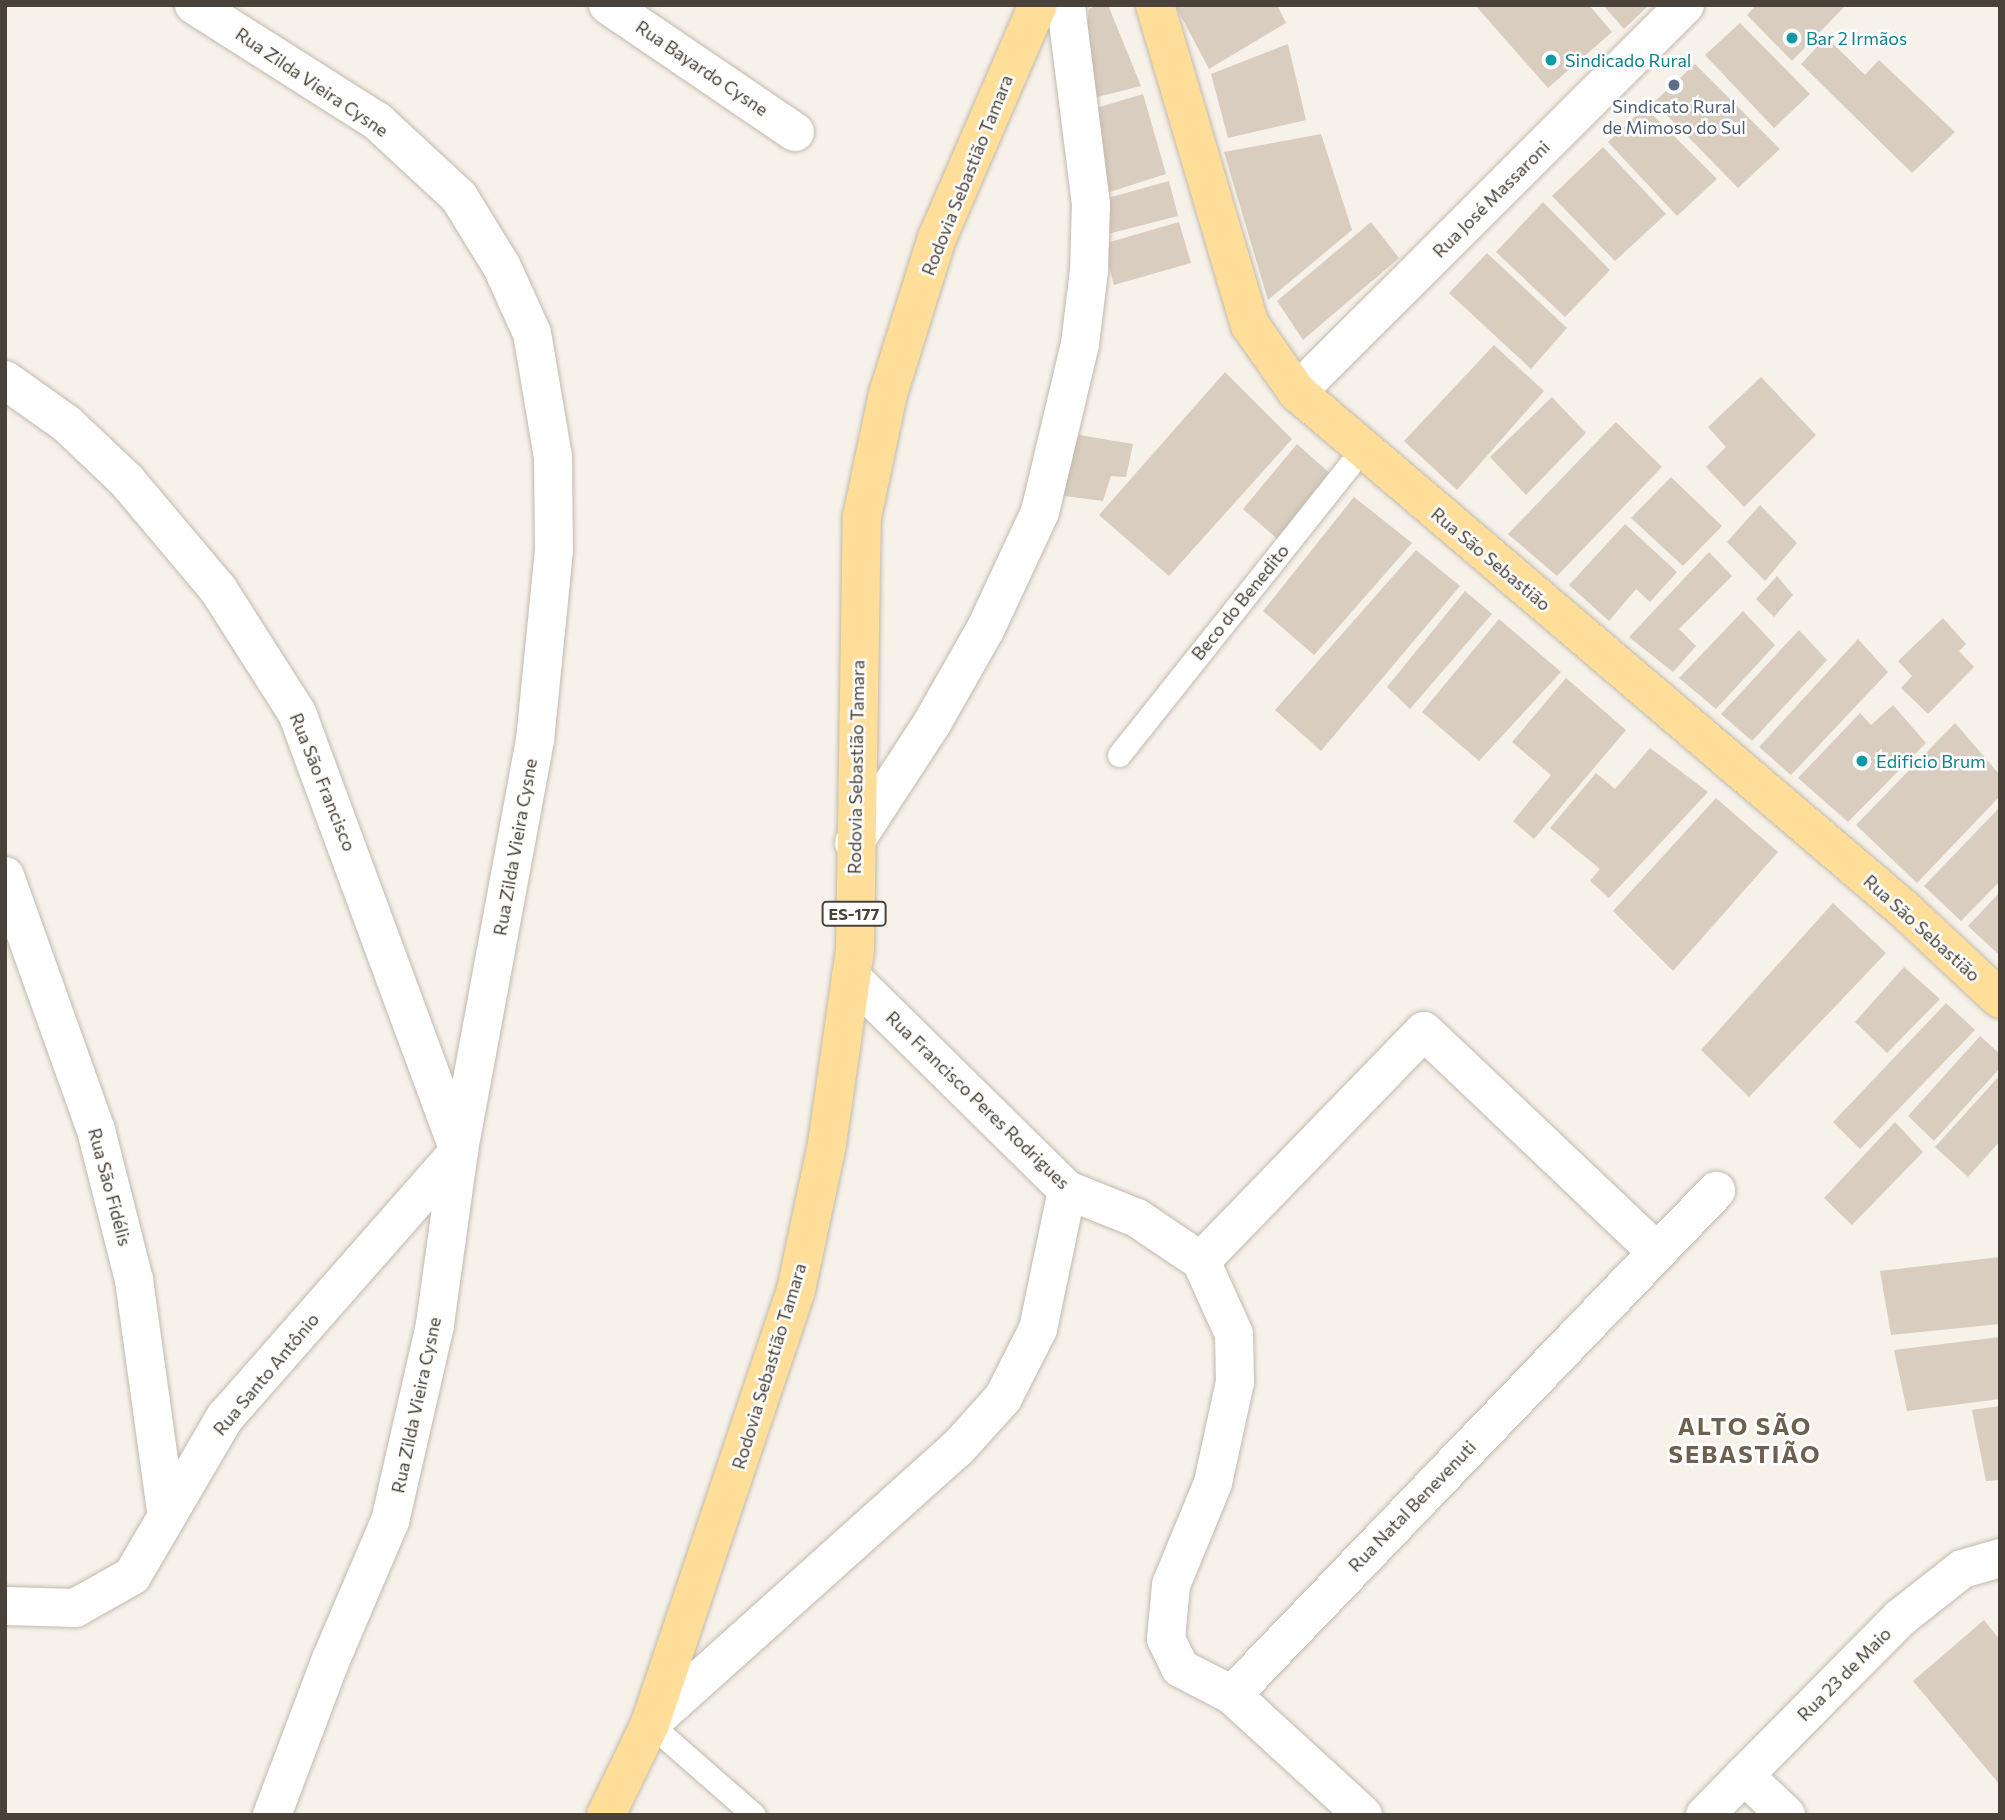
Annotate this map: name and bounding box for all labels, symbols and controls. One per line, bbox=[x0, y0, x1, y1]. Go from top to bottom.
street label: Rua Bayardo Cysne bbox=[632, 16, 772, 120]
street label: Rua Zilda Vieira Cysne bbox=[232, 23, 392, 141]
place label: Bar 2 Irmãos bbox=[1806, 27, 1907, 49]
marker: Bar 2 Irmãos bbox=[1784, 30, 1800, 46]
place label: Sindicado Rural bbox=[1565, 49, 1691, 71]
marker: Sindicado Rural bbox=[1543, 52, 1559, 68]
street label: Rodovia Sebastião Tamara bbox=[917, 72, 1017, 278]
marker: Sindicato Rural de Mimoso do Sul bbox=[1666, 77, 1682, 93]
place label: Sindicato Rural de Mimoso do Sul bbox=[1602, 96, 1746, 138]
street label: Rua José Massaroni bbox=[1428, 136, 1554, 262]
street label: Rua São Sebastião bbox=[1427, 503, 1555, 615]
street label: Beco do Benedito bbox=[1187, 540, 1293, 664]
street label: Rodovia Sebastião Tamara bbox=[843, 660, 869, 874]
street label: Rua São Francisco bbox=[285, 710, 361, 854]
place label: Edificio Brum bbox=[1876, 750, 1986, 772]
marker: Edificio Brum bbox=[1854, 753, 1870, 769]
street label: Rua Zilda Vieira Cysne bbox=[489, 757, 541, 937]
street label: Rua São Sebastião bbox=[1859, 870, 1985, 986]
road number: ES-177 bbox=[821, 902, 887, 926]
street label: Rua Francisco Peres Rodrigues bbox=[882, 1006, 1074, 1194]
street label: Rua São Fidélis bbox=[84, 1126, 136, 1248]
street label: Rodovia Sebastião Tamara bbox=[727, 1260, 811, 1472]
street label: Rua Santo Antônio bbox=[209, 1308, 323, 1440]
street label: Rua Zilda Vieira Cysne bbox=[387, 1315, 445, 1495]
district label: ALTO SÃO SEBASTIÃO bbox=[1670, 1412, 1820, 1468]
street label: Rua Natal Benevenuti bbox=[1344, 1436, 1480, 1576]
street label: Rua 23 de Maio bbox=[1793, 1623, 1895, 1725]

